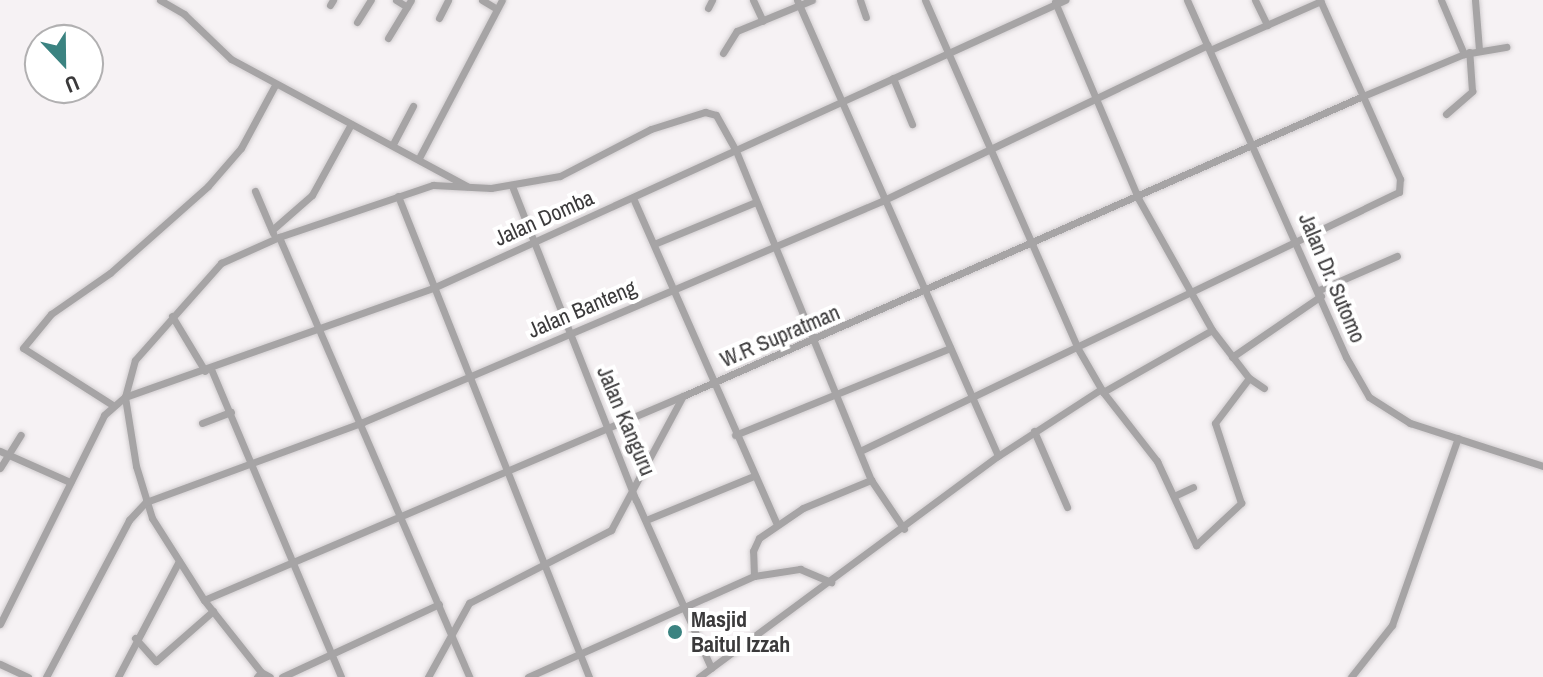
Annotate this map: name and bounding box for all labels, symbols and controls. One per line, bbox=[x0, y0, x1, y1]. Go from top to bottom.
north arrow bbox=[24, 24, 104, 104]
text: U bbox=[61, 68, 84, 101]
street label: Jalan Domba bbox=[490, 184, 598, 252]
street label: Jalan Dr. Sutomo bbox=[1293, 209, 1371, 347]
street label: Jalan Banteng bbox=[524, 274, 640, 344]
street label: W.R Supratman bbox=[716, 299, 844, 373]
street label: Jalan Kanguru bbox=[591, 362, 661, 480]
place label: Masjid Baitul Izzah bbox=[691, 606, 790, 658]
marker: Masjid Baitul Izzah bbox=[666, 623, 684, 641]

